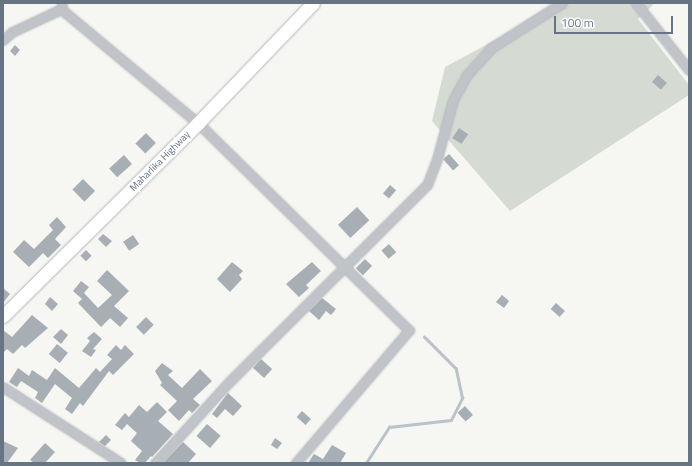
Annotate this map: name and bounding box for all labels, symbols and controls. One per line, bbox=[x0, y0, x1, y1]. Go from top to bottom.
scale bar bbox=[556, 8, 675, 34]
text: 100 m bbox=[561, 13, 594, 32]
street label: Maharlika Highway bbox=[127, 128, 193, 194]

